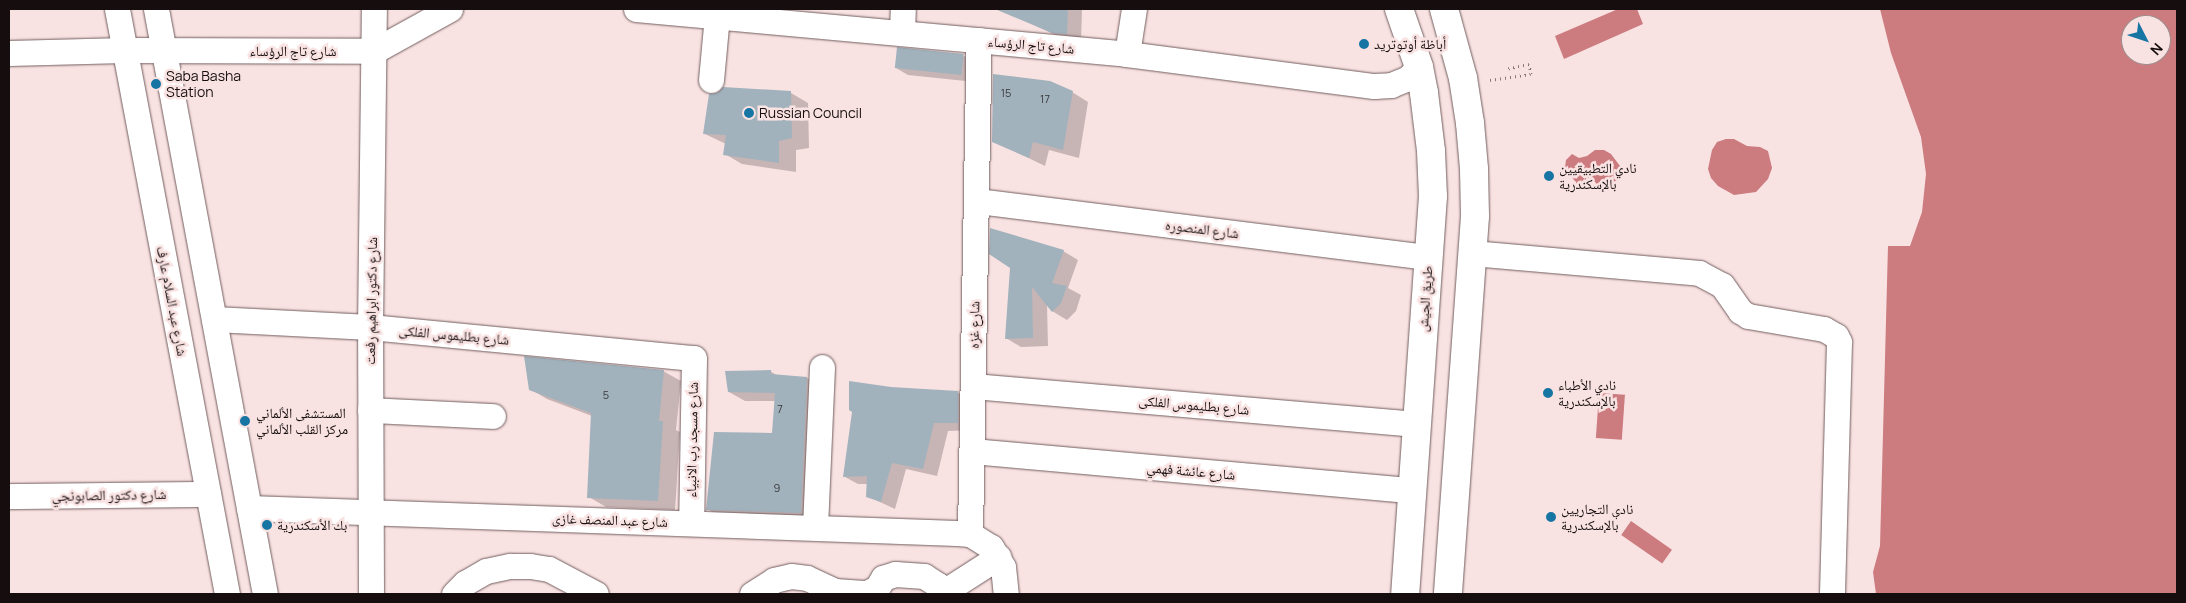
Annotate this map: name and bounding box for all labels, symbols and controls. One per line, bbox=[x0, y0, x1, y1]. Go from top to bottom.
north arrow bbox=[2121, 15, 2171, 65]
street label: شارع تاج الرؤساء bbox=[987, 33, 1075, 57]
place label: أباظة أوتوتريد bbox=[1374, 36, 1446, 52]
marker: أباظة أوتوتريد bbox=[1358, 38, 1370, 50]
text: N bbox=[2146, 39, 2167, 60]
street label: شارع تاج الرؤساء bbox=[250, 43, 336, 59]
place label: Saba Basha Station bbox=[166, 68, 241, 100]
marker: Saba Basha Station bbox=[150, 78, 162, 90]
house number: 15 bbox=[1001, 86, 1011, 100]
house number: 17 bbox=[1040, 92, 1050, 106]
place label: Russian Council bbox=[759, 105, 862, 121]
marker: Russian Council bbox=[743, 107, 755, 119]
place label: نادي التطبيقيين بالإسكندرية bbox=[1559, 160, 1637, 192]
marker: نادي التطبيقيين بالإسكندرية bbox=[1543, 170, 1555, 182]
street label: شارع المنصوره bbox=[1164, 216, 1240, 242]
street label: شارع دكتور ابراهيم رفعت bbox=[361, 237, 381, 365]
street label: شارع عبد السلام عارف bbox=[153, 245, 191, 357]
street label: طريق الجيش bbox=[1414, 265, 1436, 333]
street label: شارع غزه bbox=[965, 301, 983, 349]
street label: شارع بطليموس الفلكى bbox=[398, 322, 510, 348]
place label: نادي الأطباء بالإسكندرية bbox=[1558, 377, 1616, 410]
street label: شارع مسجد رب الانبياء bbox=[683, 382, 701, 498]
marker: نادي الأطباء بالإسكندرية bbox=[1542, 387, 1554, 399]
house number: 5 bbox=[603, 388, 609, 402]
street label: شارع بطليموس الفلكى bbox=[1138, 392, 1250, 418]
house number: 7 bbox=[777, 402, 783, 416]
place label: المستشفى الألماني مركز القلب الألماني bbox=[256, 405, 348, 438]
marker: المستشفى الألماني مركز القلب الألماني bbox=[238, 414, 252, 428]
street label: شارع عائشة فهمي bbox=[1146, 459, 1236, 483]
house number: 9 bbox=[774, 481, 780, 495]
street label: شارع دكتور الصابونجي bbox=[51, 486, 167, 504]
place label: نادي التجاريين بالإسكندرية bbox=[1561, 501, 1633, 534]
street label: شارع عبد المنصف غازى bbox=[552, 510, 668, 530]
marker: نادي التجاريين بالإسكندرية bbox=[1545, 511, 1557, 523]
place label: بك الأسكندرية bbox=[277, 517, 347, 533]
marker: بك الأسكندرية bbox=[261, 519, 273, 531]

